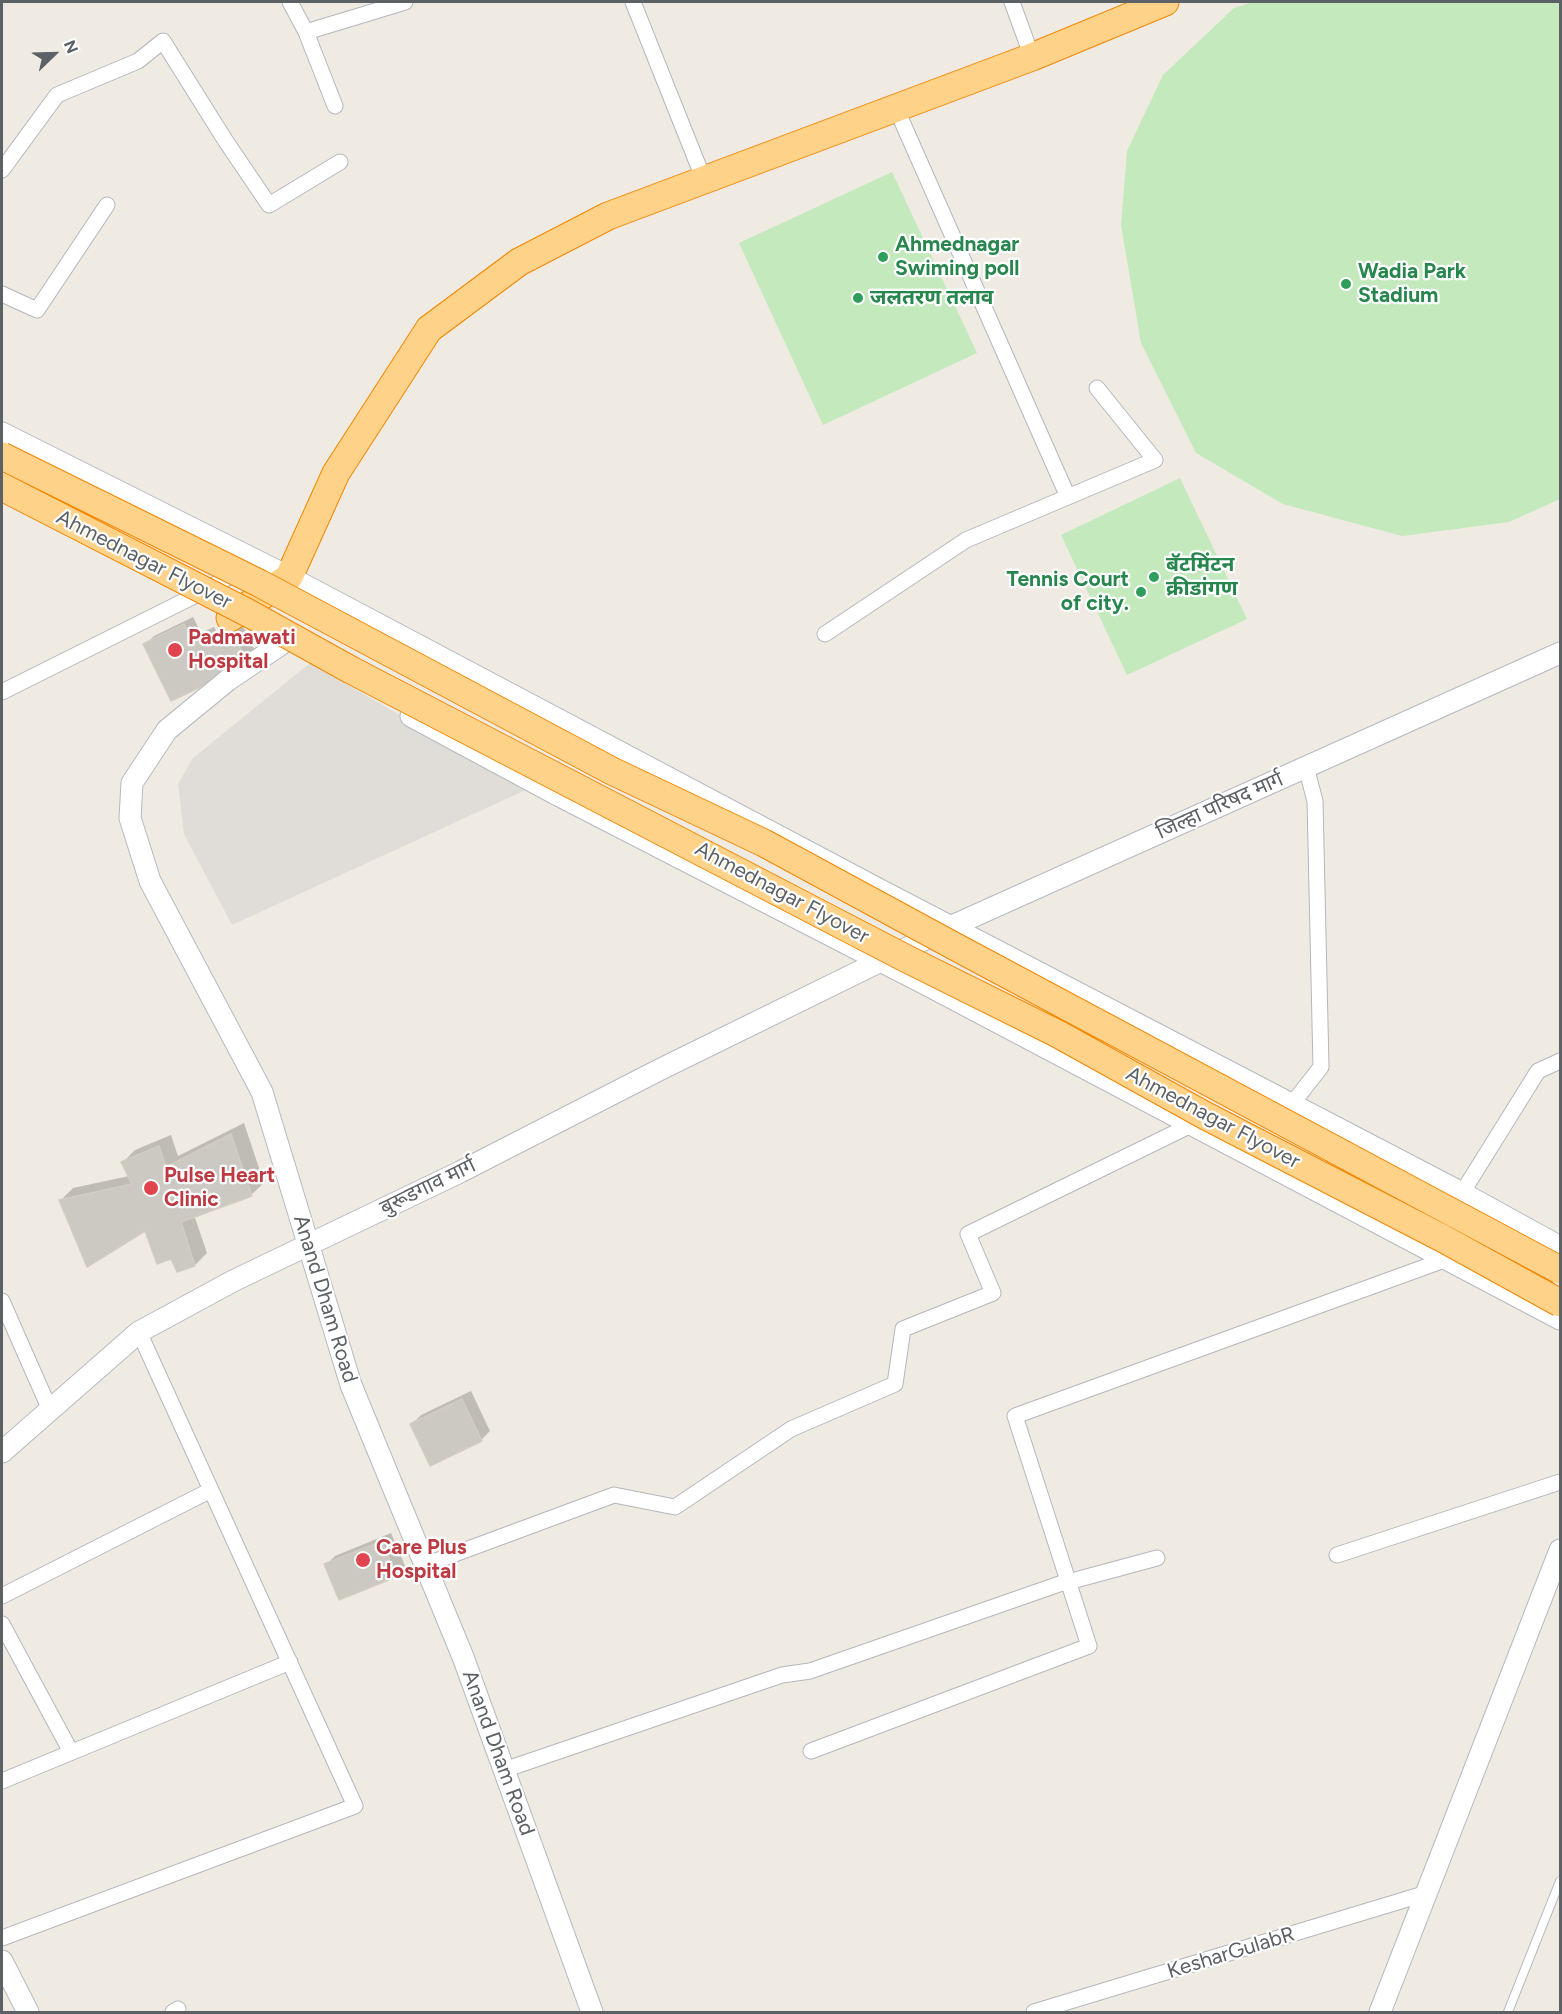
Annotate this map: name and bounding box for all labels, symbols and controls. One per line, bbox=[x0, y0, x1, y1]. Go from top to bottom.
north arrow bbox=[24, 24, 84, 84]
text: N bbox=[60, 37, 82, 56]
place label: Ahmednagar Swiming poll bbox=[895, 232, 1019, 282]
marker: Ahmednagar Swiming poll bbox=[876, 250, 890, 264]
place label: Wadia Park Stadium bbox=[1358, 259, 1466, 309]
marker: Wadia Park Stadium bbox=[1339, 277, 1353, 291]
place label: जलतरण तलाव bbox=[870, 285, 994, 311]
marker: जलतरण तलाव bbox=[851, 291, 865, 305]
street label: Ahmednagar Flyover bbox=[52, 505, 236, 615]
place label: बॅटमिंटन क्रीडांगण bbox=[1166, 552, 1238, 602]
place label: Tennis Court of city. bbox=[1007, 567, 1129, 617]
marker: बॅटमिंटन क्रीडांगण bbox=[1147, 570, 1161, 584]
marker: Tennis Court of city. bbox=[1134, 585, 1148, 599]
place label: Padmawati Hospital bbox=[188, 625, 296, 675]
marker: Padmawati Hospital bbox=[166, 641, 184, 659]
street label: जिल्हा परिषद मार्ग bbox=[1153, 767, 1287, 845]
street label: Ahmednagar Flyover bbox=[691, 837, 873, 949]
street label: Ahmednagar Flyover bbox=[1122, 1062, 1304, 1174]
street label: बुरूडगाव मार्ग bbox=[376, 1153, 480, 1221]
place label: Pulse Heart Clinic bbox=[164, 1163, 275, 1213]
marker: Pulse Heart Clinic bbox=[142, 1179, 160, 1197]
street label: Anand Dham Road bbox=[287, 1212, 363, 1386]
place label: Care Plus Hospital bbox=[376, 1535, 467, 1585]
marker: Care Plus Hospital bbox=[354, 1551, 372, 1569]
street label: Anand Dham Road bbox=[456, 1667, 540, 1839]
street label: KesharGulabR bbox=[1164, 1922, 1298, 1984]

